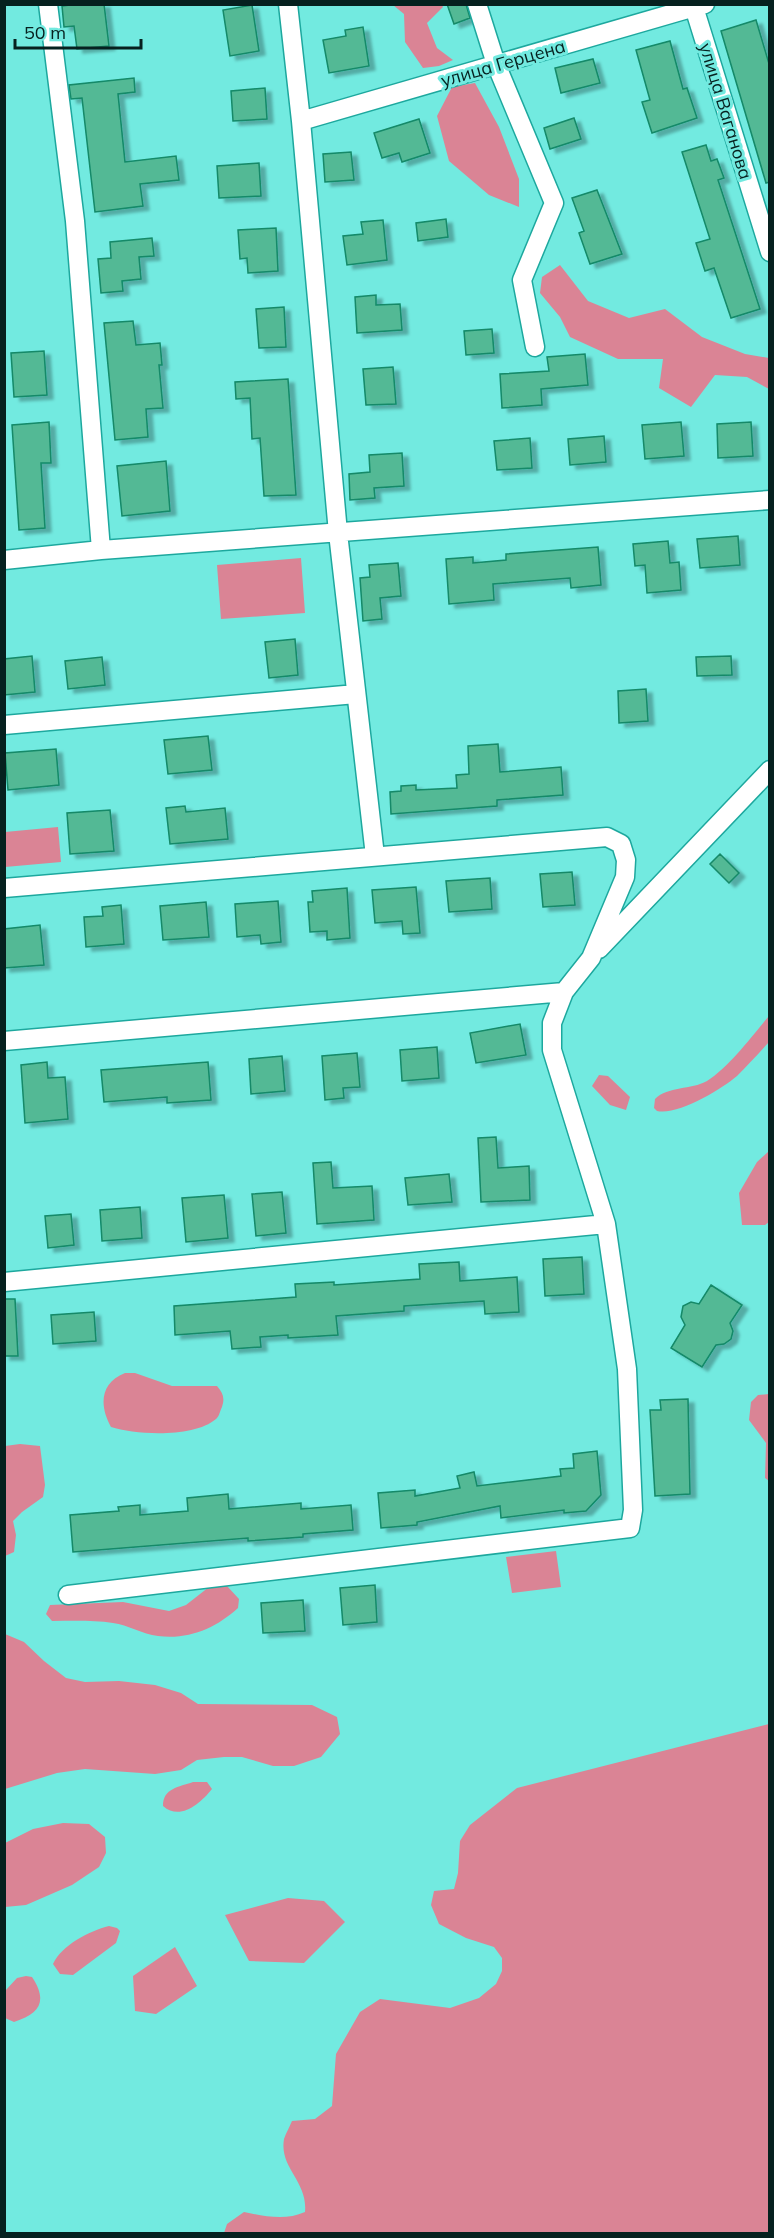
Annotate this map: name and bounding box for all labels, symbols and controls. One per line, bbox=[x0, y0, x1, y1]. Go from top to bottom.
scale bar bbox=[15, 12, 141, 50]
text: 50 m bbox=[24, 21, 66, 44]
street label: улица Герцена bbox=[438, 34, 568, 92]
street label: улица Ваганова bbox=[694, 40, 758, 182]

